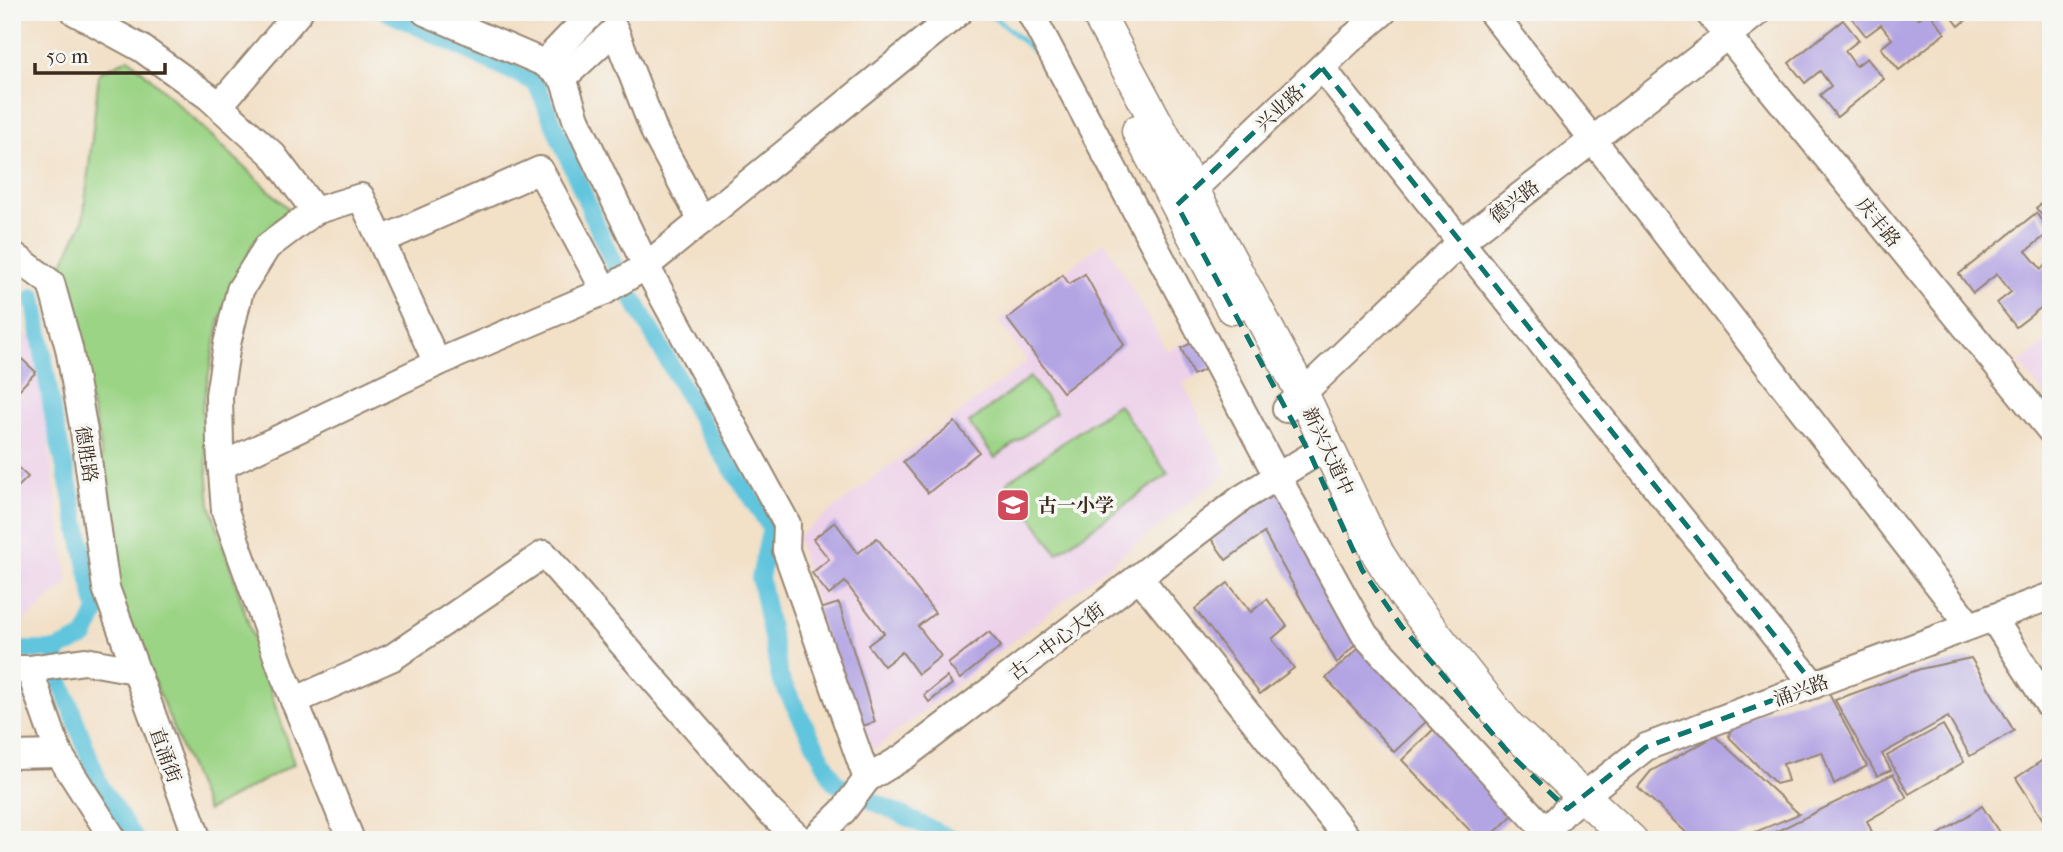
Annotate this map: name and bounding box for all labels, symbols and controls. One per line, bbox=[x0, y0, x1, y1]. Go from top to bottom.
scale bar bbox=[35, 32, 164, 76]
text: 50 m bbox=[46, 44, 89, 68]
street label: 兴业路 bbox=[1251, 81, 1308, 136]
street label: 德兴路 bbox=[1485, 176, 1544, 228]
street label: 庆丰路 bbox=[1852, 194, 1905, 252]
street label: 新兴大道中 bbox=[1298, 404, 1358, 499]
street label: 德胜路 bbox=[71, 424, 101, 484]
school or university icon: 古一小学 bbox=[994, 486, 1032, 524]
place label: 古一小学 bbox=[1038, 495, 1114, 517]
street label: 古一中心大街 bbox=[1004, 599, 1109, 685]
street label: 涌兴路 bbox=[1771, 671, 1832, 711]
street label: 直涌街 bbox=[145, 725, 185, 786]

